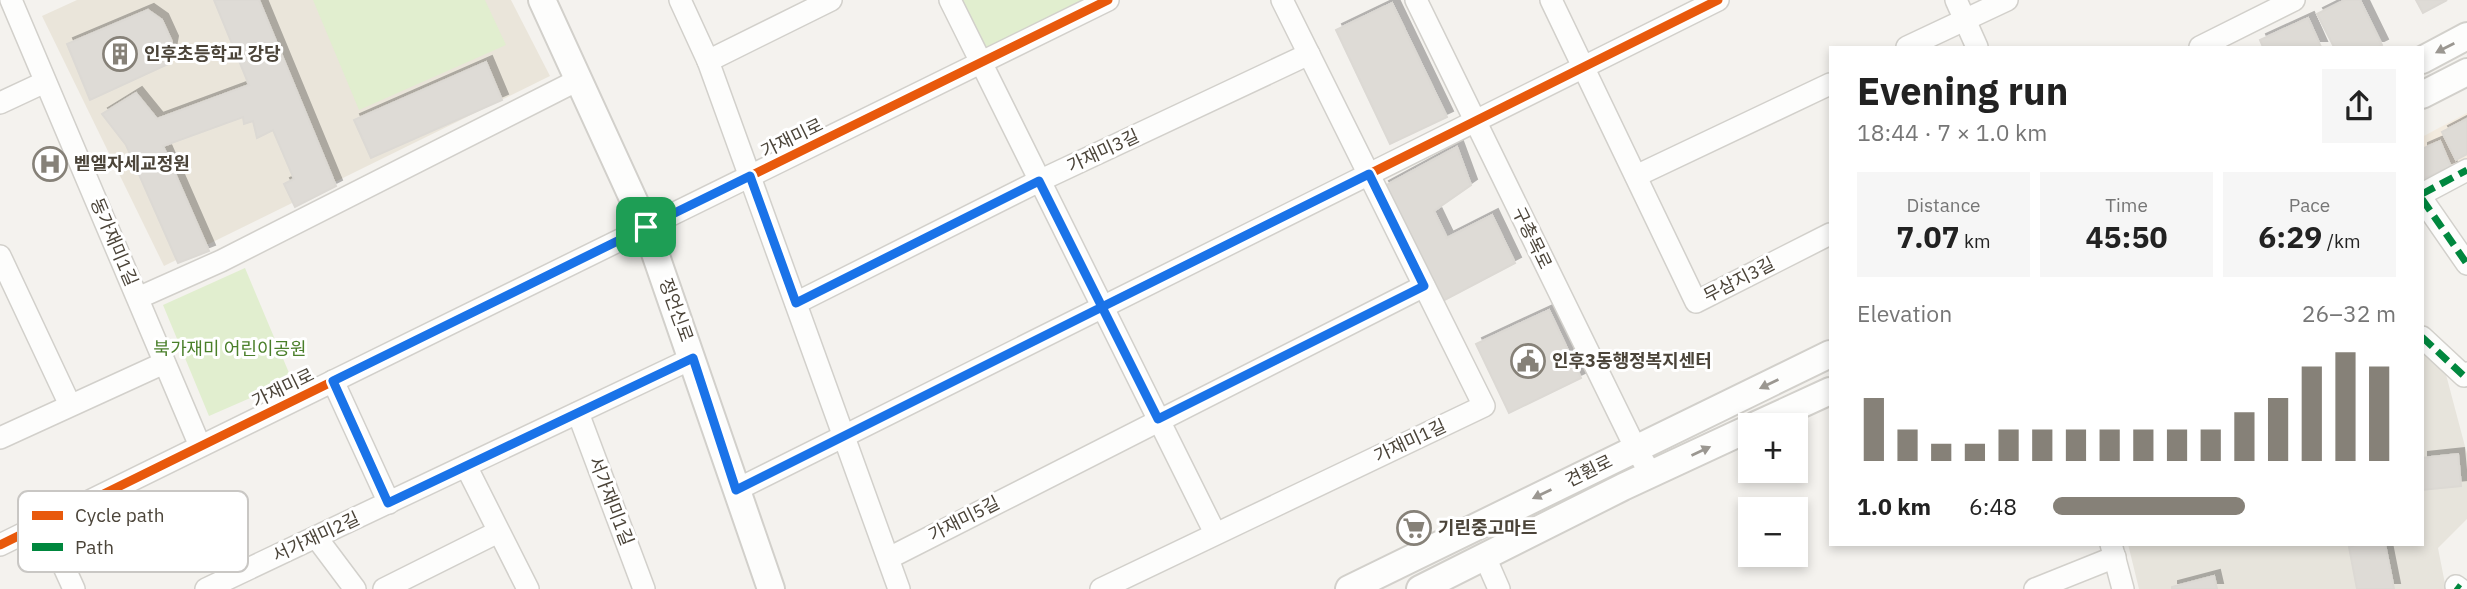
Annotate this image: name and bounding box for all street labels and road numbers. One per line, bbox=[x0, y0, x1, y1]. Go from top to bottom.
street label: 가재미로 bbox=[757, 113, 827, 162]
street label: 가재미3길 bbox=[1063, 124, 1143, 177]
street label: 동가재미1길 bbox=[86, 194, 143, 289]
street label: 구총목로 bbox=[1508, 203, 1557, 273]
street label: 무삼지3길 bbox=[1699, 252, 1778, 307]
street label: 정언신로 bbox=[654, 275, 699, 345]
street label: 가재미로 bbox=[248, 363, 318, 412]
street label: 가재미1길 bbox=[1370, 414, 1450, 467]
street label: 견훤로 bbox=[1561, 449, 1616, 492]
street label: 서가재미1길 bbox=[584, 453, 639, 549]
street label: 가재미5길 bbox=[924, 491, 1003, 546]
street label: 서가재미2길 bbox=[269, 506, 363, 567]

